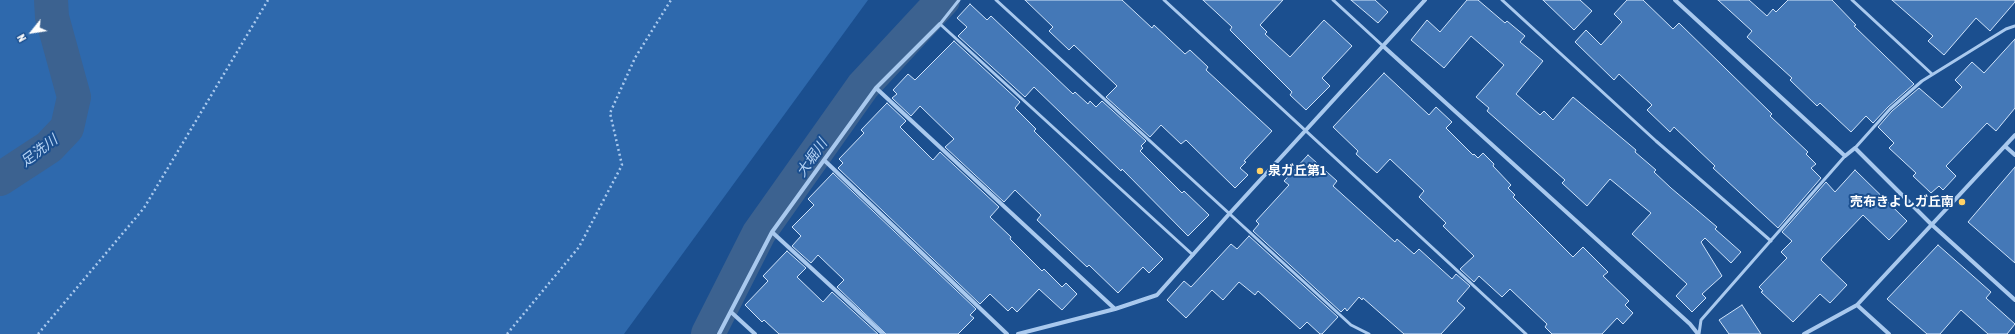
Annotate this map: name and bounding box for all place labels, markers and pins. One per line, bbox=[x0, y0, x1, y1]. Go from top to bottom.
place label: 泉ガ丘第1 bbox=[1268, 163, 1326, 179]
marker: 泉ガ丘第1 bbox=[1255, 166, 1265, 176]
place label: 売布きよしガ丘南 bbox=[1850, 194, 1954, 210]
marker: 売布きよしガ丘南 bbox=[1957, 197, 1967, 207]

